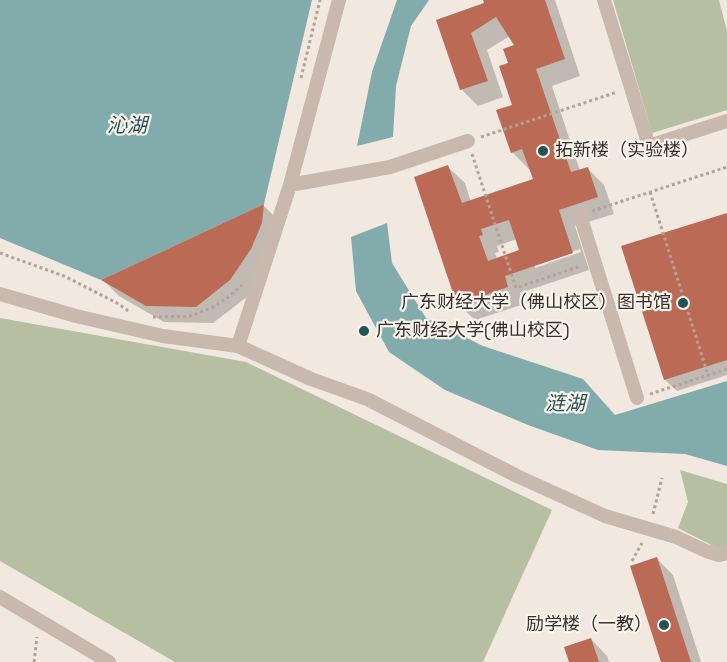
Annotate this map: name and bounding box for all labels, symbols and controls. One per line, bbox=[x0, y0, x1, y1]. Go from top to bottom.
water label: 沁湖 bbox=[107, 115, 147, 139]
place label: 拓新楼（实验楼） bbox=[555, 140, 699, 162]
marker: 拓新楼（实验楼） bbox=[536, 144, 550, 158]
place label: 广东财经大学（佛山校区）图书馆 bbox=[401, 292, 671, 314]
marker: 广东财经大学（佛山校区）图书馆 bbox=[676, 296, 690, 310]
place label: 广东财经大学(佛山校区) bbox=[376, 320, 570, 342]
marker: 广东财经大学(佛山校区) bbox=[357, 324, 371, 338]
water label: 涟湖 bbox=[545, 393, 585, 417]
place label: 励学楼（一教） bbox=[526, 614, 652, 636]
marker: 励学楼（一教） bbox=[657, 618, 671, 632]

